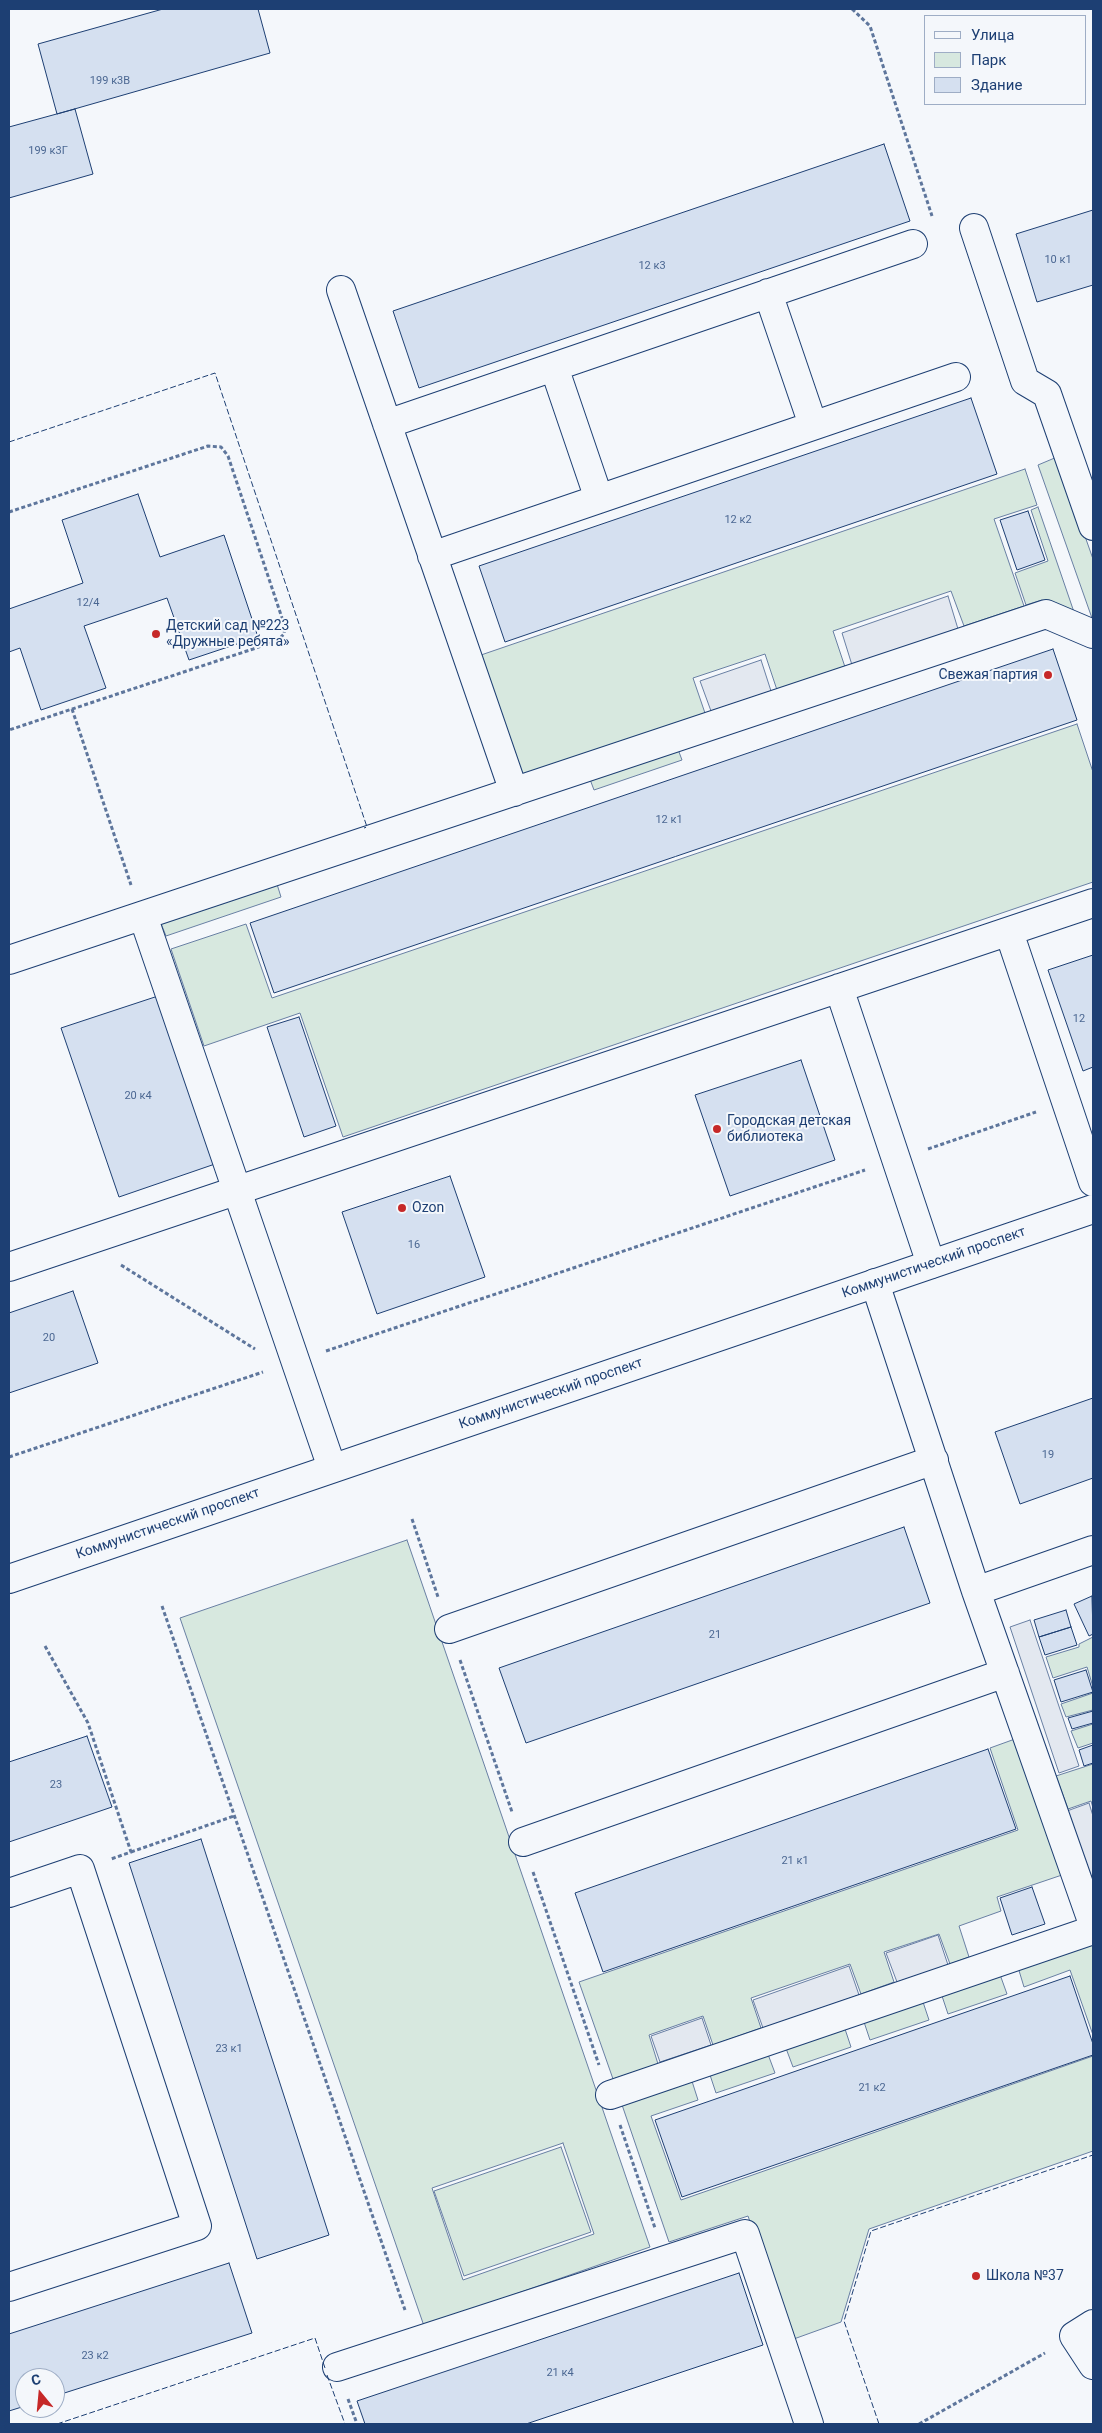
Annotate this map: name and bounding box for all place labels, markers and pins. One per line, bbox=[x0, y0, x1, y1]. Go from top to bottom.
place label: Детский сад №223 «Дружные ребята» bbox=[166, 618, 290, 650]
marker: Детский сад №223 «Дружные ребята» bbox=[150, 628, 162, 640]
place label: Свежая партия bbox=[938, 667, 1038, 683]
marker: Свежая партия bbox=[1042, 669, 1054, 681]
place label: Городская детская библиотека bbox=[727, 1113, 851, 1146]
marker: Городская детская библиотека bbox=[711, 1123, 723, 1135]
place label: Ozon bbox=[412, 1200, 444, 1216]
marker: Ozon bbox=[396, 1202, 408, 1214]
place label: Школа №37 bbox=[986, 2268, 1064, 2284]
marker: Школа №37 bbox=[970, 2270, 982, 2282]

